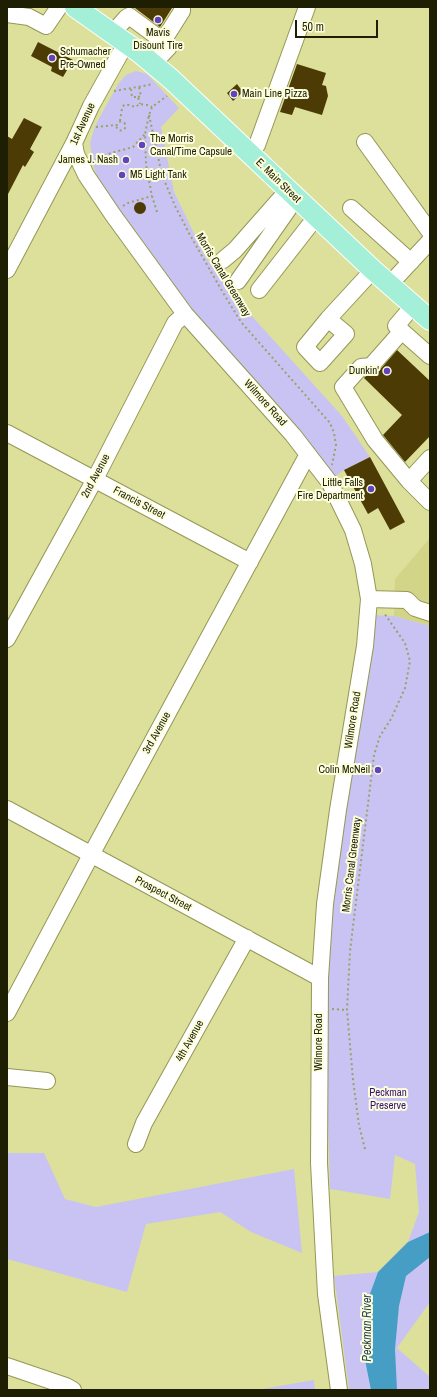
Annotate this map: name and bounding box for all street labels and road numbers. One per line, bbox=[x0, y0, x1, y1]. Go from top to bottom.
street label: 1st Avenue bbox=[68, 101, 98, 147]
street label: E. Main Street bbox=[253, 156, 303, 206]
street label: Morris Canal Greenway bbox=[193, 231, 253, 319]
street label: Wilmore Road bbox=[241, 377, 289, 429]
street label: 2nd Avenue bbox=[79, 452, 113, 500]
street label: Francis Street bbox=[111, 484, 167, 522]
street label: Wilmore Road bbox=[342, 691, 364, 749]
street label: 3rd Avenue bbox=[140, 710, 174, 756]
street label: Morris Canal Greenway bbox=[340, 817, 364, 913]
street label: Prospect Street bbox=[132, 874, 194, 914]
street label: Wilmore Road bbox=[312, 1013, 326, 1071]
street label: 4th Avenue bbox=[173, 1018, 207, 1064]

